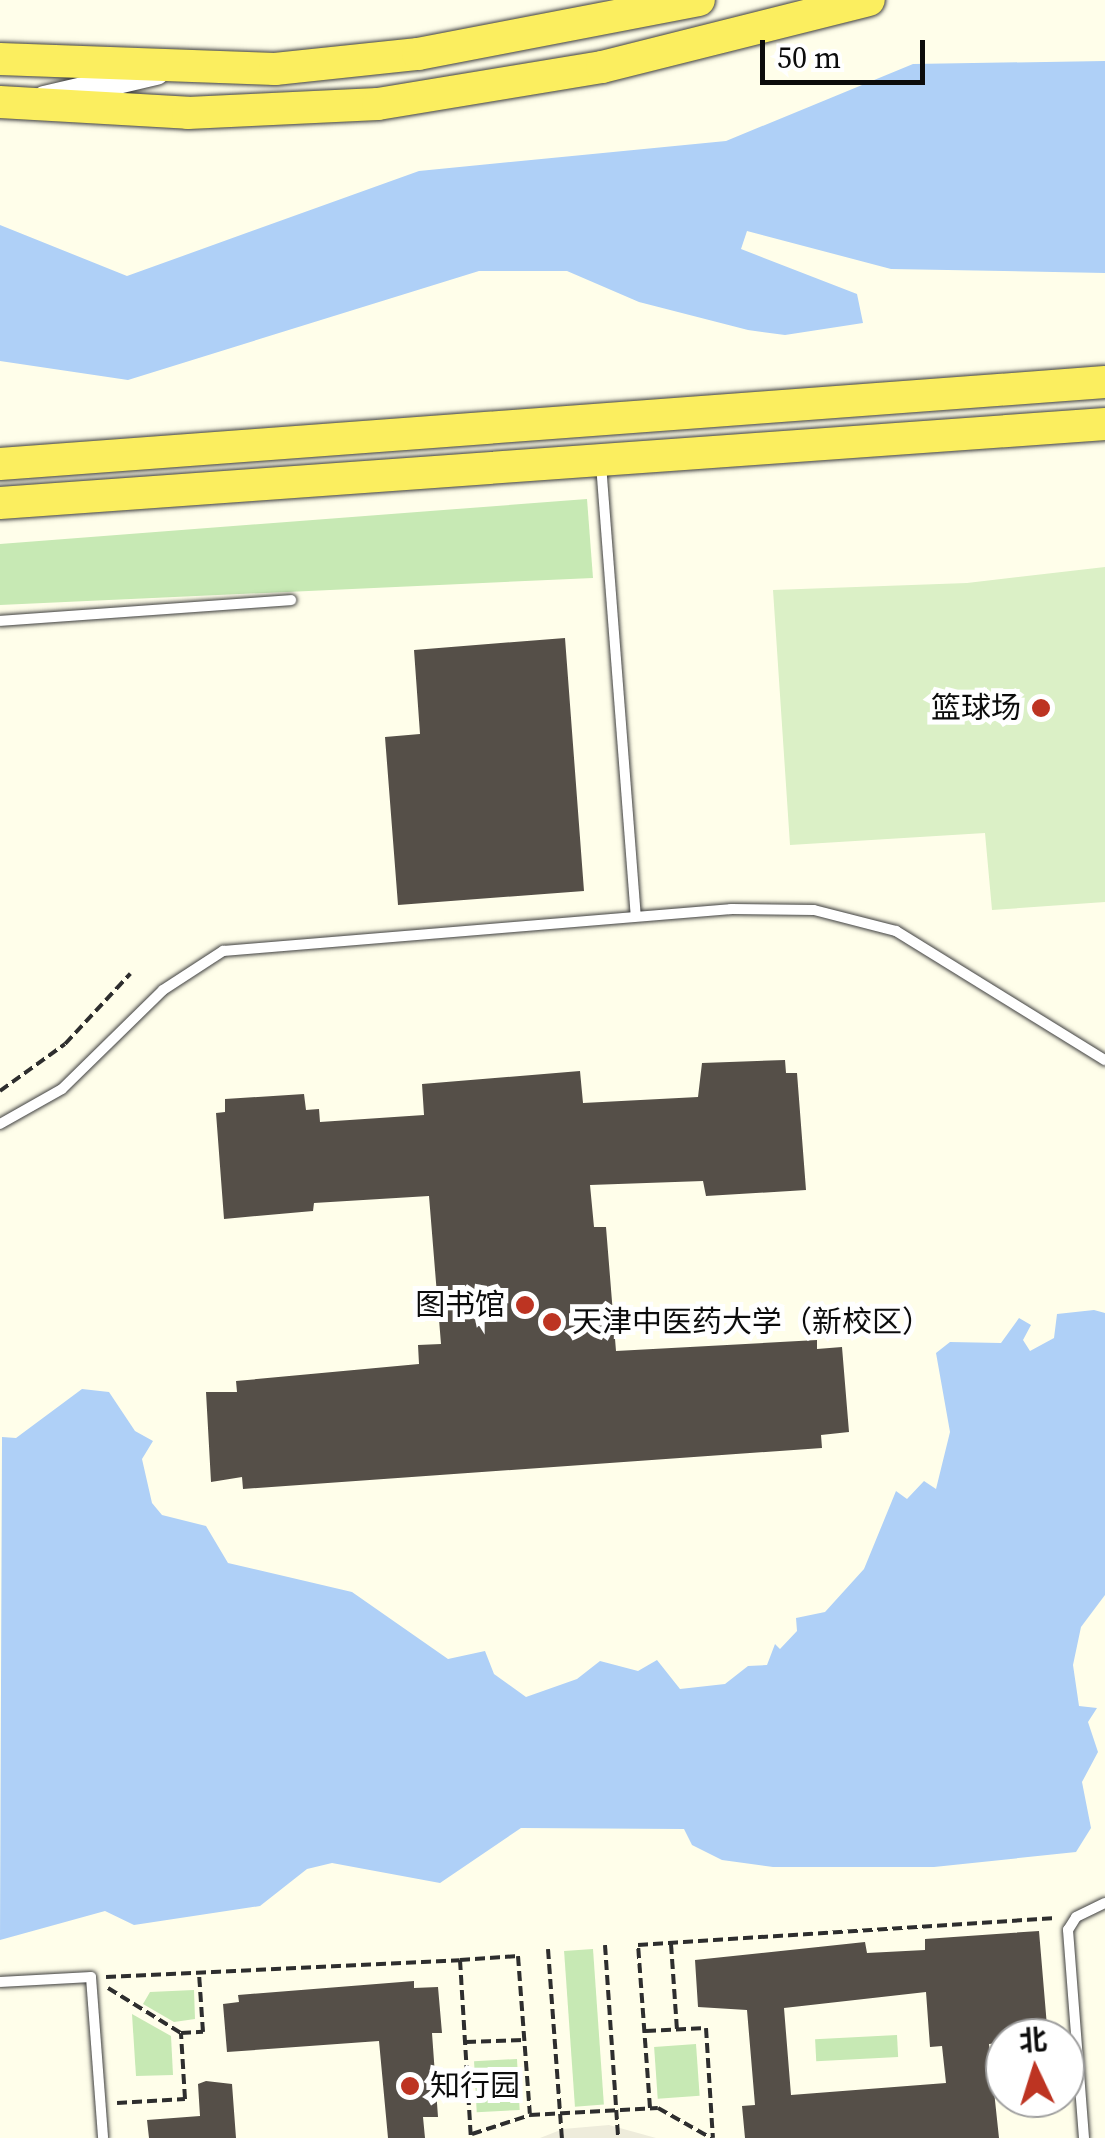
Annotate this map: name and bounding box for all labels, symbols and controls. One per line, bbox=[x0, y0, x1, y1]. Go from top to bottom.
scale bar bbox=[765, 20, 930, 82]
text: 50 m bbox=[777, 37, 841, 78]
place label: 篮球场 bbox=[931, 690, 1021, 726]
marker: 篮球场 bbox=[1030, 697, 1052, 719]
place label: 图书馆 bbox=[415, 1287, 505, 1323]
marker: 图书馆 bbox=[514, 1294, 536, 1316]
place label: 天津中医药大学（新校区） bbox=[572, 1304, 932, 1340]
marker: 天津中医药大学（新校区） bbox=[541, 1311, 563, 1333]
north arrow bbox=[985, 2018, 1085, 2118]
text: 北 bbox=[1018, 2020, 1048, 2060]
place label: 知行园 bbox=[430, 2068, 520, 2104]
marker: 知行园 bbox=[399, 2075, 421, 2097]

